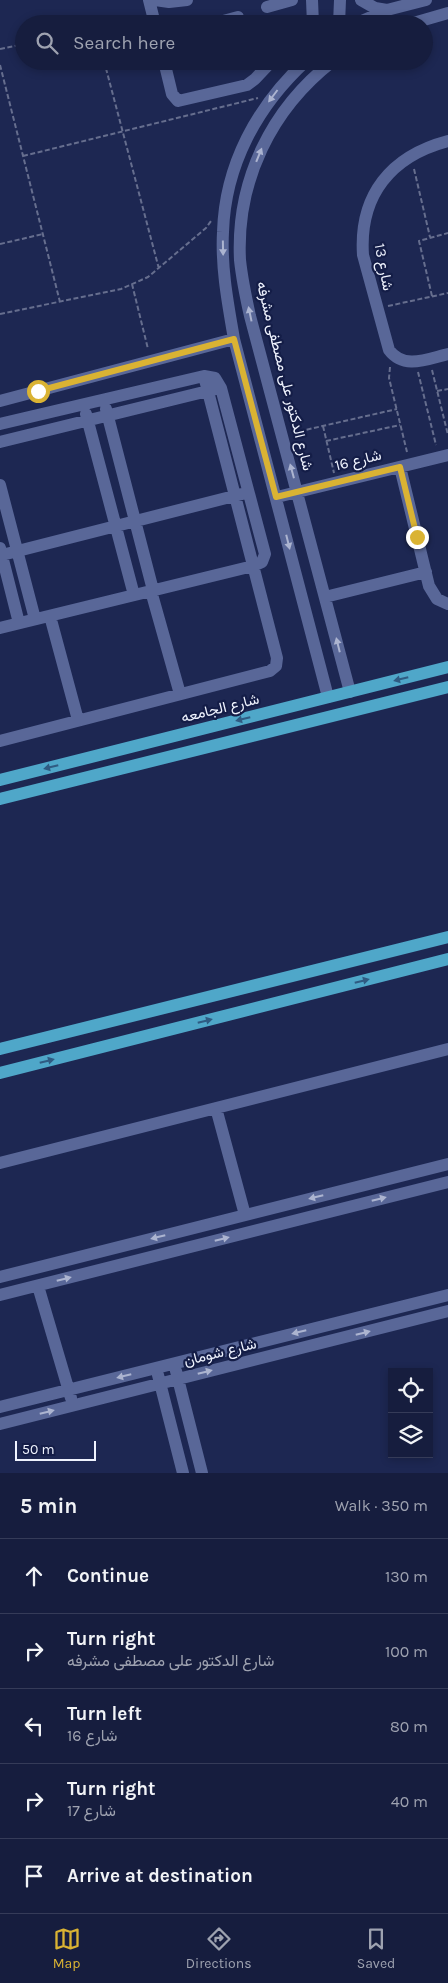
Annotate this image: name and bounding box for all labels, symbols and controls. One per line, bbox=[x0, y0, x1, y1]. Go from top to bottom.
search box bbox=[15, 15, 433, 70]
icon: search bbox=[33, 29, 61, 57]
text: Search here bbox=[73, 32, 175, 54]
one-way arrow bbox=[267, 89, 278, 102]
one-way arrow bbox=[255, 148, 263, 162]
one-way arrow bbox=[219, 240, 227, 256]
street label: شارع 13 bbox=[369, 242, 397, 293]
street label: شارع الدكتور على مصطفى مشرفه bbox=[251, 279, 317, 473]
one-way arrow bbox=[245, 305, 253, 321]
route start bbox=[27, 380, 50, 403]
street label: شارع 16 bbox=[333, 446, 384, 476]
one-way arrow bbox=[287, 463, 295, 478]
route end bbox=[406, 526, 429, 549]
one-way arrow bbox=[284, 535, 292, 550]
one-way arrow bbox=[333, 637, 341, 652]
one-way arrow bbox=[393, 675, 408, 683]
street label: شارع الجامعه bbox=[179, 690, 262, 728]
one-way arrow bbox=[236, 715, 251, 723]
one-way arrow bbox=[44, 763, 59, 771]
one-way arrow bbox=[355, 976, 370, 984]
one-way arrow bbox=[197, 1017, 212, 1025]
one-way arrow bbox=[40, 1057, 55, 1065]
one-way arrow bbox=[308, 1194, 323, 1202]
one-way arrow bbox=[372, 1195, 387, 1203]
one-way arrow bbox=[151, 1233, 166, 1241]
one-way arrow bbox=[214, 1235, 229, 1243]
one-way arrow bbox=[57, 1275, 72, 1283]
one-way arrow bbox=[291, 1328, 306, 1336]
one-way arrow bbox=[355, 1328, 370, 1336]
street label: شارع شومان bbox=[182, 1334, 259, 1372]
one-way arrow bbox=[197, 1368, 212, 1376]
map controls bbox=[388, 1368, 433, 1458]
button: locate bbox=[388, 1368, 433, 1413]
one-way arrow bbox=[117, 1372, 132, 1380]
one-way arrow bbox=[40, 1407, 55, 1415]
button: layers bbox=[388, 1413, 433, 1458]
scale bar bbox=[15, 1438, 96, 1461]
text: 50 m bbox=[22, 1441, 55, 1458]
text: 5 min bbox=[20, 1494, 77, 1518]
text: Walk · 350 m bbox=[335, 1496, 428, 1515]
icon: ahead bbox=[20, 1562, 48, 1590]
text: Continue bbox=[67, 1565, 149, 1587]
text: 130 m bbox=[385, 1567, 428, 1586]
text: Turn right bbox=[67, 1628, 156, 1650]
icon: right bbox=[20, 1637, 48, 1665]
text: 100 m bbox=[385, 1642, 428, 1661]
text: شارع الدكتور على مصطفى مشرفه bbox=[67, 1651, 274, 1670]
text: Turn left bbox=[67, 1703, 142, 1725]
icon: left bbox=[20, 1712, 48, 1740]
text: 80 m bbox=[390, 1717, 428, 1736]
text: شارع 16 bbox=[67, 1726, 117, 1745]
text: Turn right bbox=[67, 1778, 156, 1800]
icon: right bbox=[20, 1787, 48, 1815]
text: 40 m bbox=[391, 1792, 428, 1811]
text: شارع 17 bbox=[67, 1801, 116, 1820]
icon: arrive bbox=[20, 1862, 48, 1890]
text: Arrive at destination bbox=[67, 1865, 253, 1887]
tab: Map bbox=[53, 1925, 81, 1972]
tab: Directions bbox=[186, 1925, 252, 1972]
tab: Saved bbox=[357, 1925, 395, 1972]

